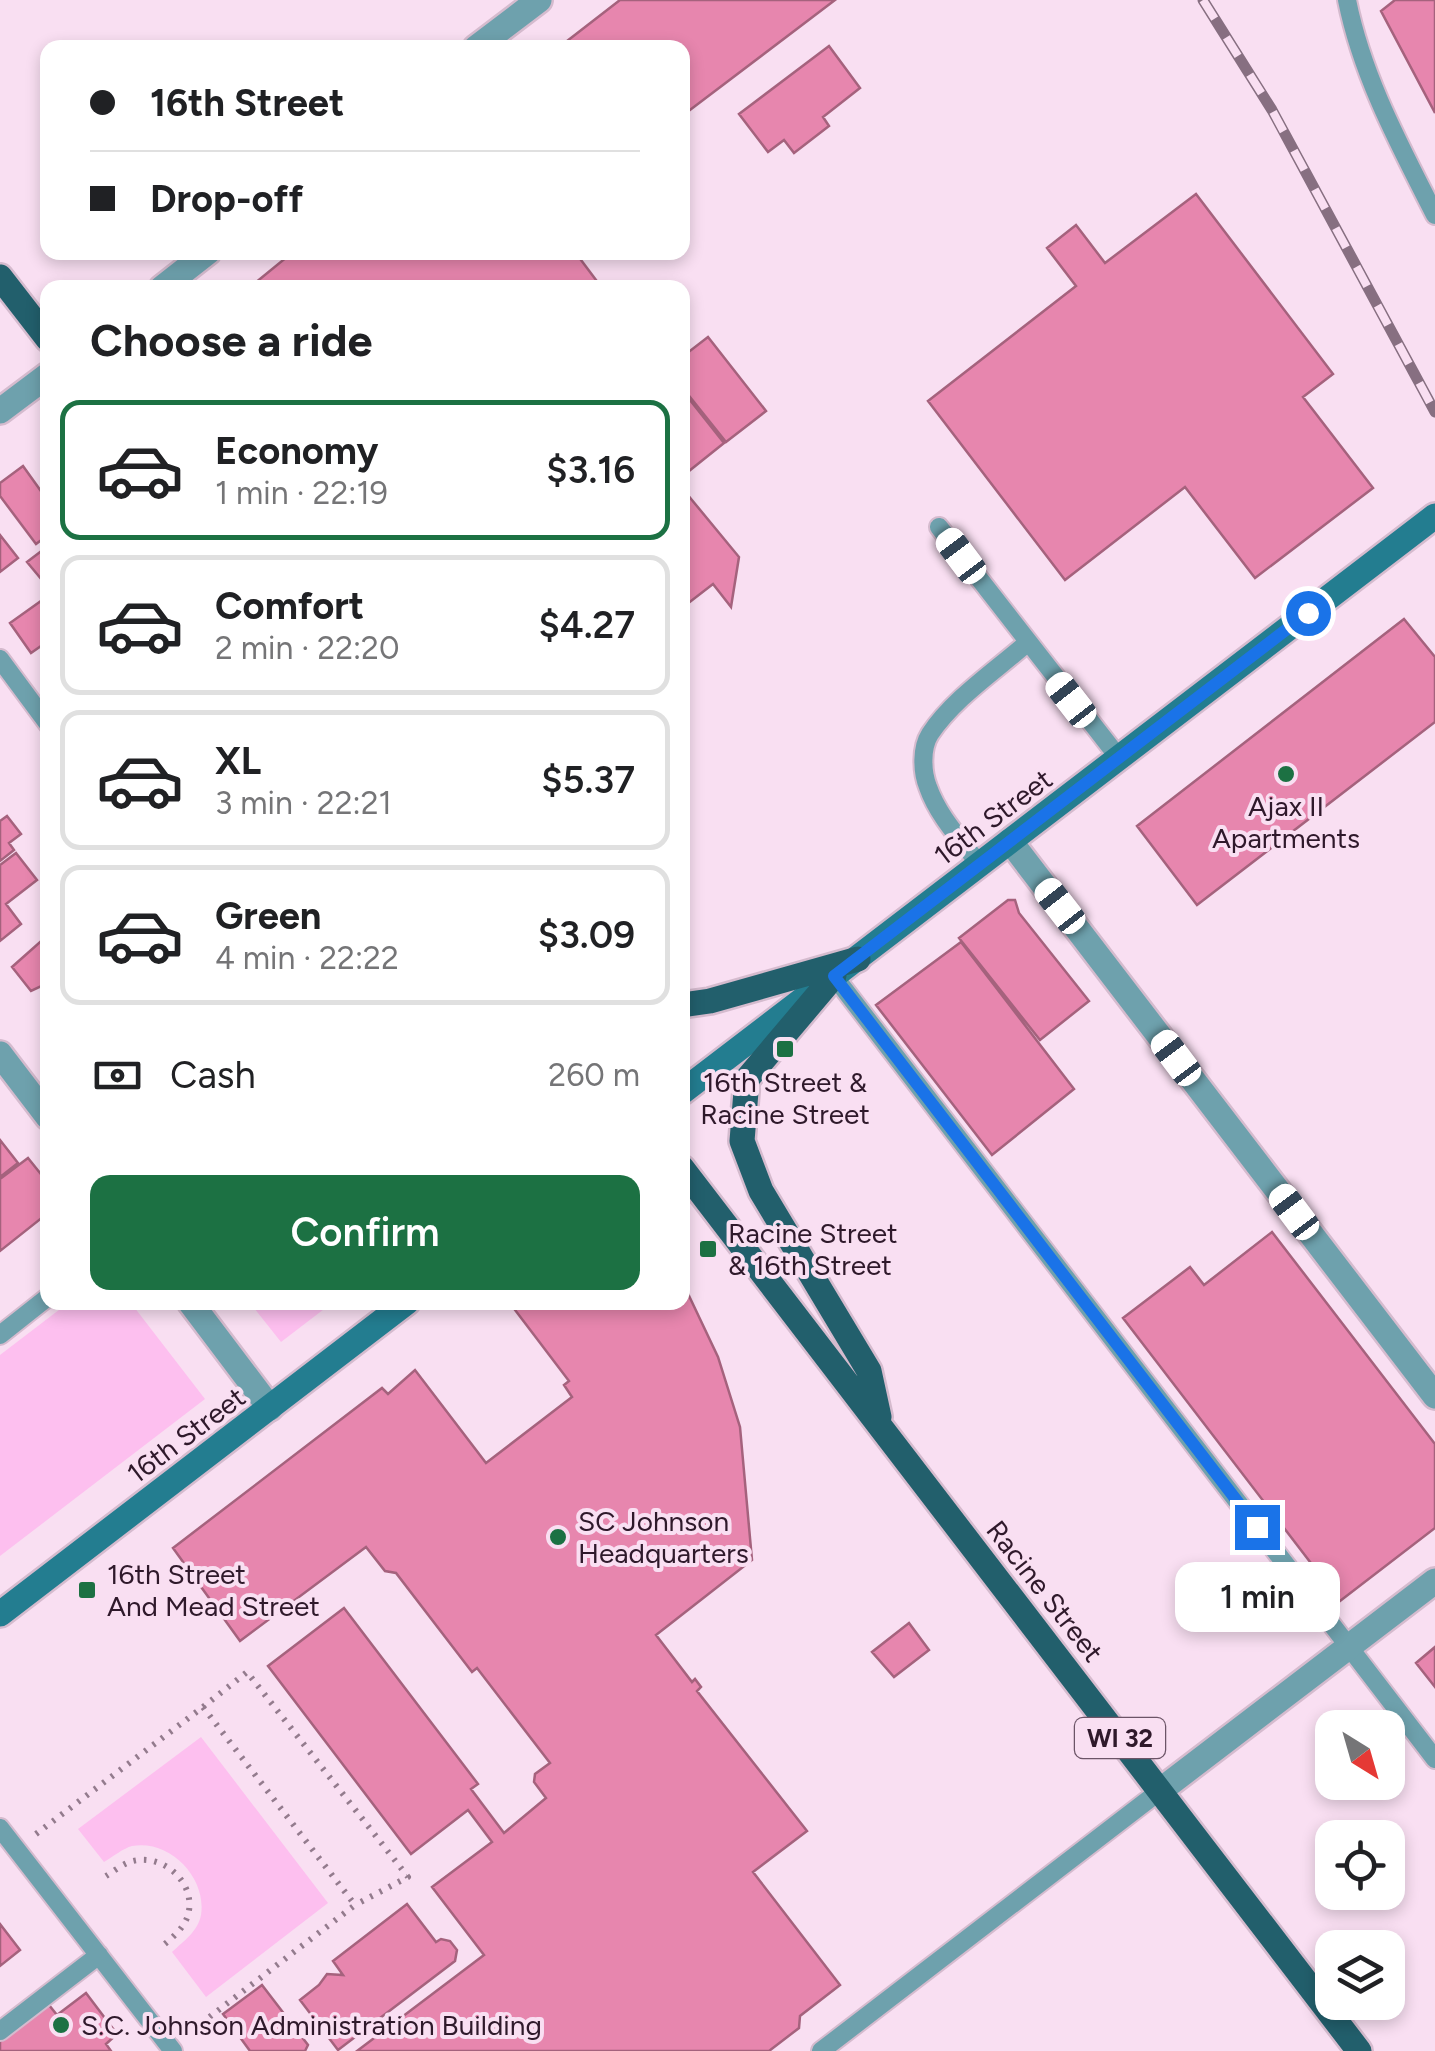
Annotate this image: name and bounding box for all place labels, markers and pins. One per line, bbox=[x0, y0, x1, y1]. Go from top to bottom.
marker: Ajax II Apartments bbox=[1275, 763, 1297, 785]
place label: Ajax II Apartments bbox=[1212, 789, 1360, 855]
marker: 16th Street & Racine Street bbox=[774, 1038, 796, 1060]
place label: 16th Street & Racine Street bbox=[700, 1065, 870, 1131]
place label: Racine Street & 16th Street bbox=[728, 1216, 898, 1282]
marker: Racine Street & 16th Street bbox=[697, 1238, 719, 1260]
place label: SC Johnson Headquarters bbox=[578, 1504, 749, 1570]
marker: SC Johnson Headquarters bbox=[547, 1526, 569, 1548]
place label: 16th Street And Mead Street bbox=[107, 1557, 320, 1623]
marker: 16th Street And Mead Street bbox=[76, 1579, 98, 1601]
place label: S.C. Johnson Administration Building bbox=[81, 2008, 542, 2042]
marker: S.C. Johnson Administration Building bbox=[50, 2014, 72, 2036]

